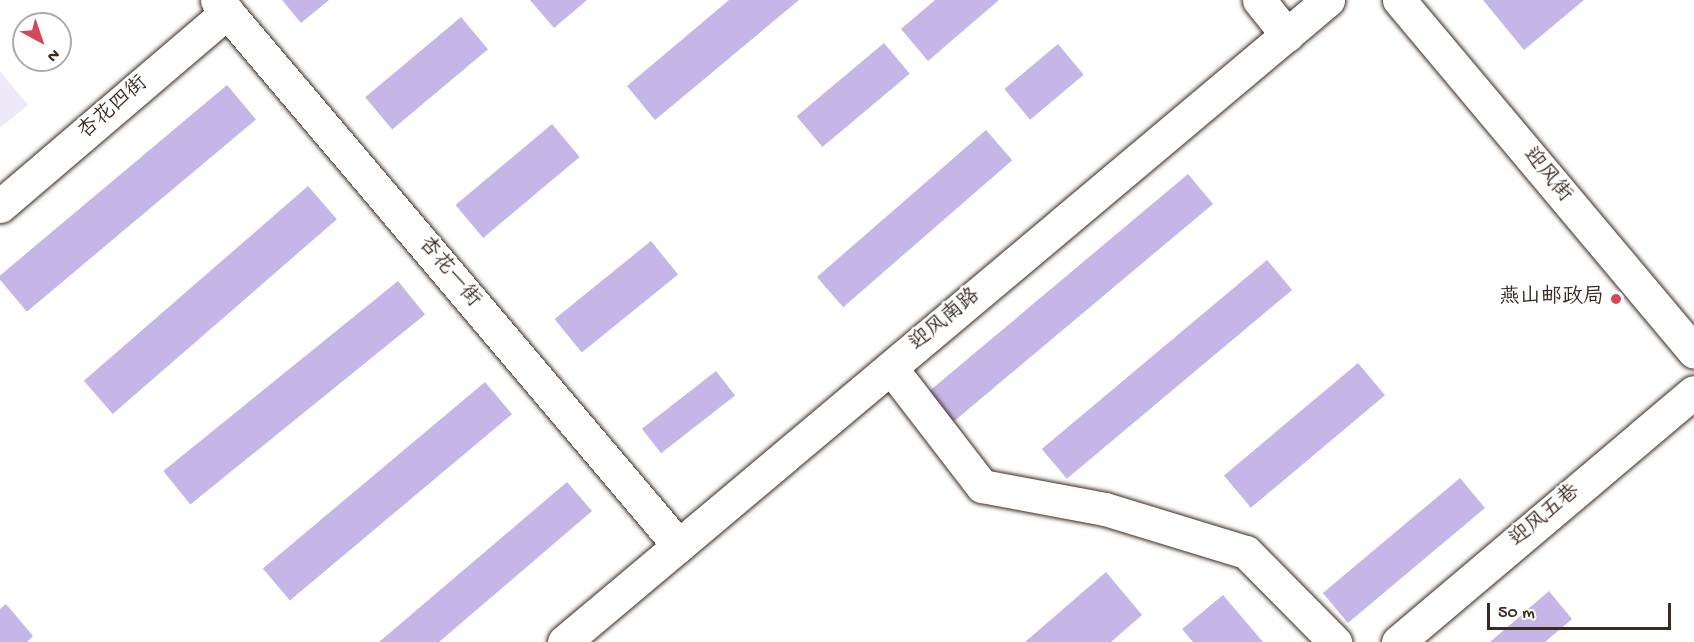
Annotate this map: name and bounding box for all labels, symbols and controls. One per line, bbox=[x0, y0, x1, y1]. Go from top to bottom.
north arrow bbox=[12, 12, 72, 72]
text: N bbox=[43, 44, 63, 65]
street label: 杏花四街 bbox=[74, 72, 154, 146]
street label: 迎风街 bbox=[1516, 144, 1576, 208]
street label: 杏花一街 bbox=[411, 233, 485, 313]
street label: 迎风南路 bbox=[906, 284, 986, 358]
place label: 燕山邮政局 bbox=[1499, 286, 1604, 312]
marker: 燕山邮政局 bbox=[1609, 292, 1623, 306]
street label: 迎风五巷 bbox=[1506, 480, 1586, 554]
scale bar bbox=[1490, 591, 1674, 629]
text: 50 m bbox=[1498, 603, 1535, 624]

